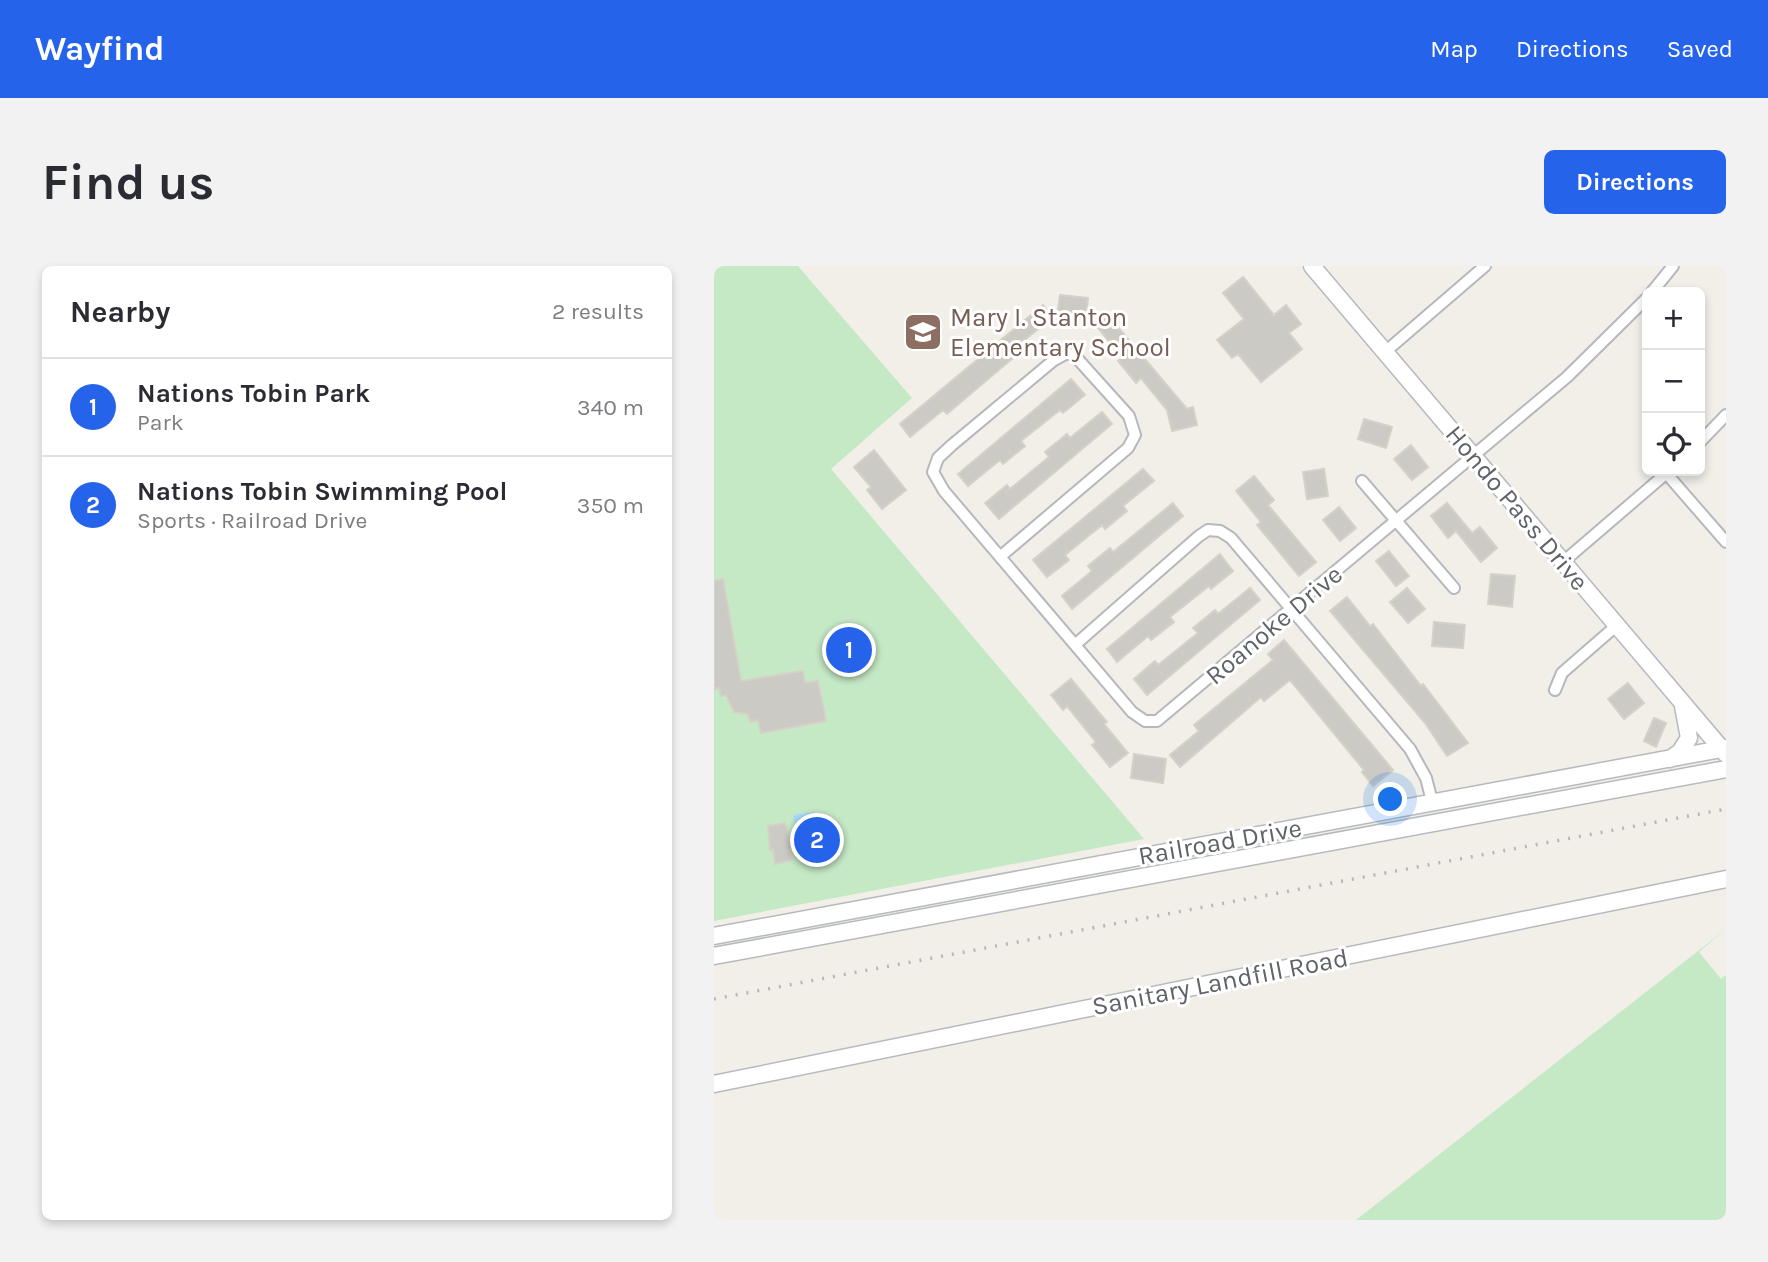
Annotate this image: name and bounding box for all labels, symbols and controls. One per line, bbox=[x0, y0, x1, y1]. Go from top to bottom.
text: Wayfind bbox=[35, 30, 165, 68]
text: Map bbox=[1430, 35, 1478, 63]
text: Directions bbox=[1516, 35, 1629, 63]
text: Saved bbox=[1667, 35, 1733, 63]
button: Directions bbox=[1544, 150, 1726, 214]
text: Find us bbox=[42, 154, 214, 211]
map controls bbox=[1642, 287, 1705, 476]
button: + bbox=[1642, 287, 1705, 350]
text: Nearby bbox=[70, 294, 170, 330]
text: 2 results bbox=[552, 298, 644, 325]
place label: Mary I. Stanton Elementary School bbox=[950, 302, 1171, 363]
school or university icon: Mary I. Stanton Elementary School bbox=[902, 311, 944, 353]
button: − bbox=[1642, 350, 1705, 413]
text: Nations Tobin Park bbox=[137, 378, 370, 409]
text: 1 bbox=[89, 394, 97, 421]
text: 340 m bbox=[577, 394, 644, 421]
text: Park bbox=[137, 409, 184, 436]
button: locate bbox=[1642, 413, 1705, 476]
street label: Hondo Pass Drive bbox=[1439, 419, 1595, 597]
text: Nations Tobin Swimming Pool bbox=[137, 476, 507, 507]
text: 2 bbox=[86, 492, 100, 519]
text: 350 m bbox=[577, 492, 644, 519]
text: Sports · Railroad Drive bbox=[137, 507, 367, 534]
street label: Roanoke Drive bbox=[1199, 559, 1349, 691]
pin: 1 bbox=[826, 624, 872, 676]
your location bbox=[1373, 782, 1407, 816]
street label: Railroad Drive bbox=[1136, 812, 1304, 872]
pin: 2 bbox=[794, 814, 840, 866]
street label: Sanitary Landfill Road bbox=[1089, 942, 1351, 1022]

